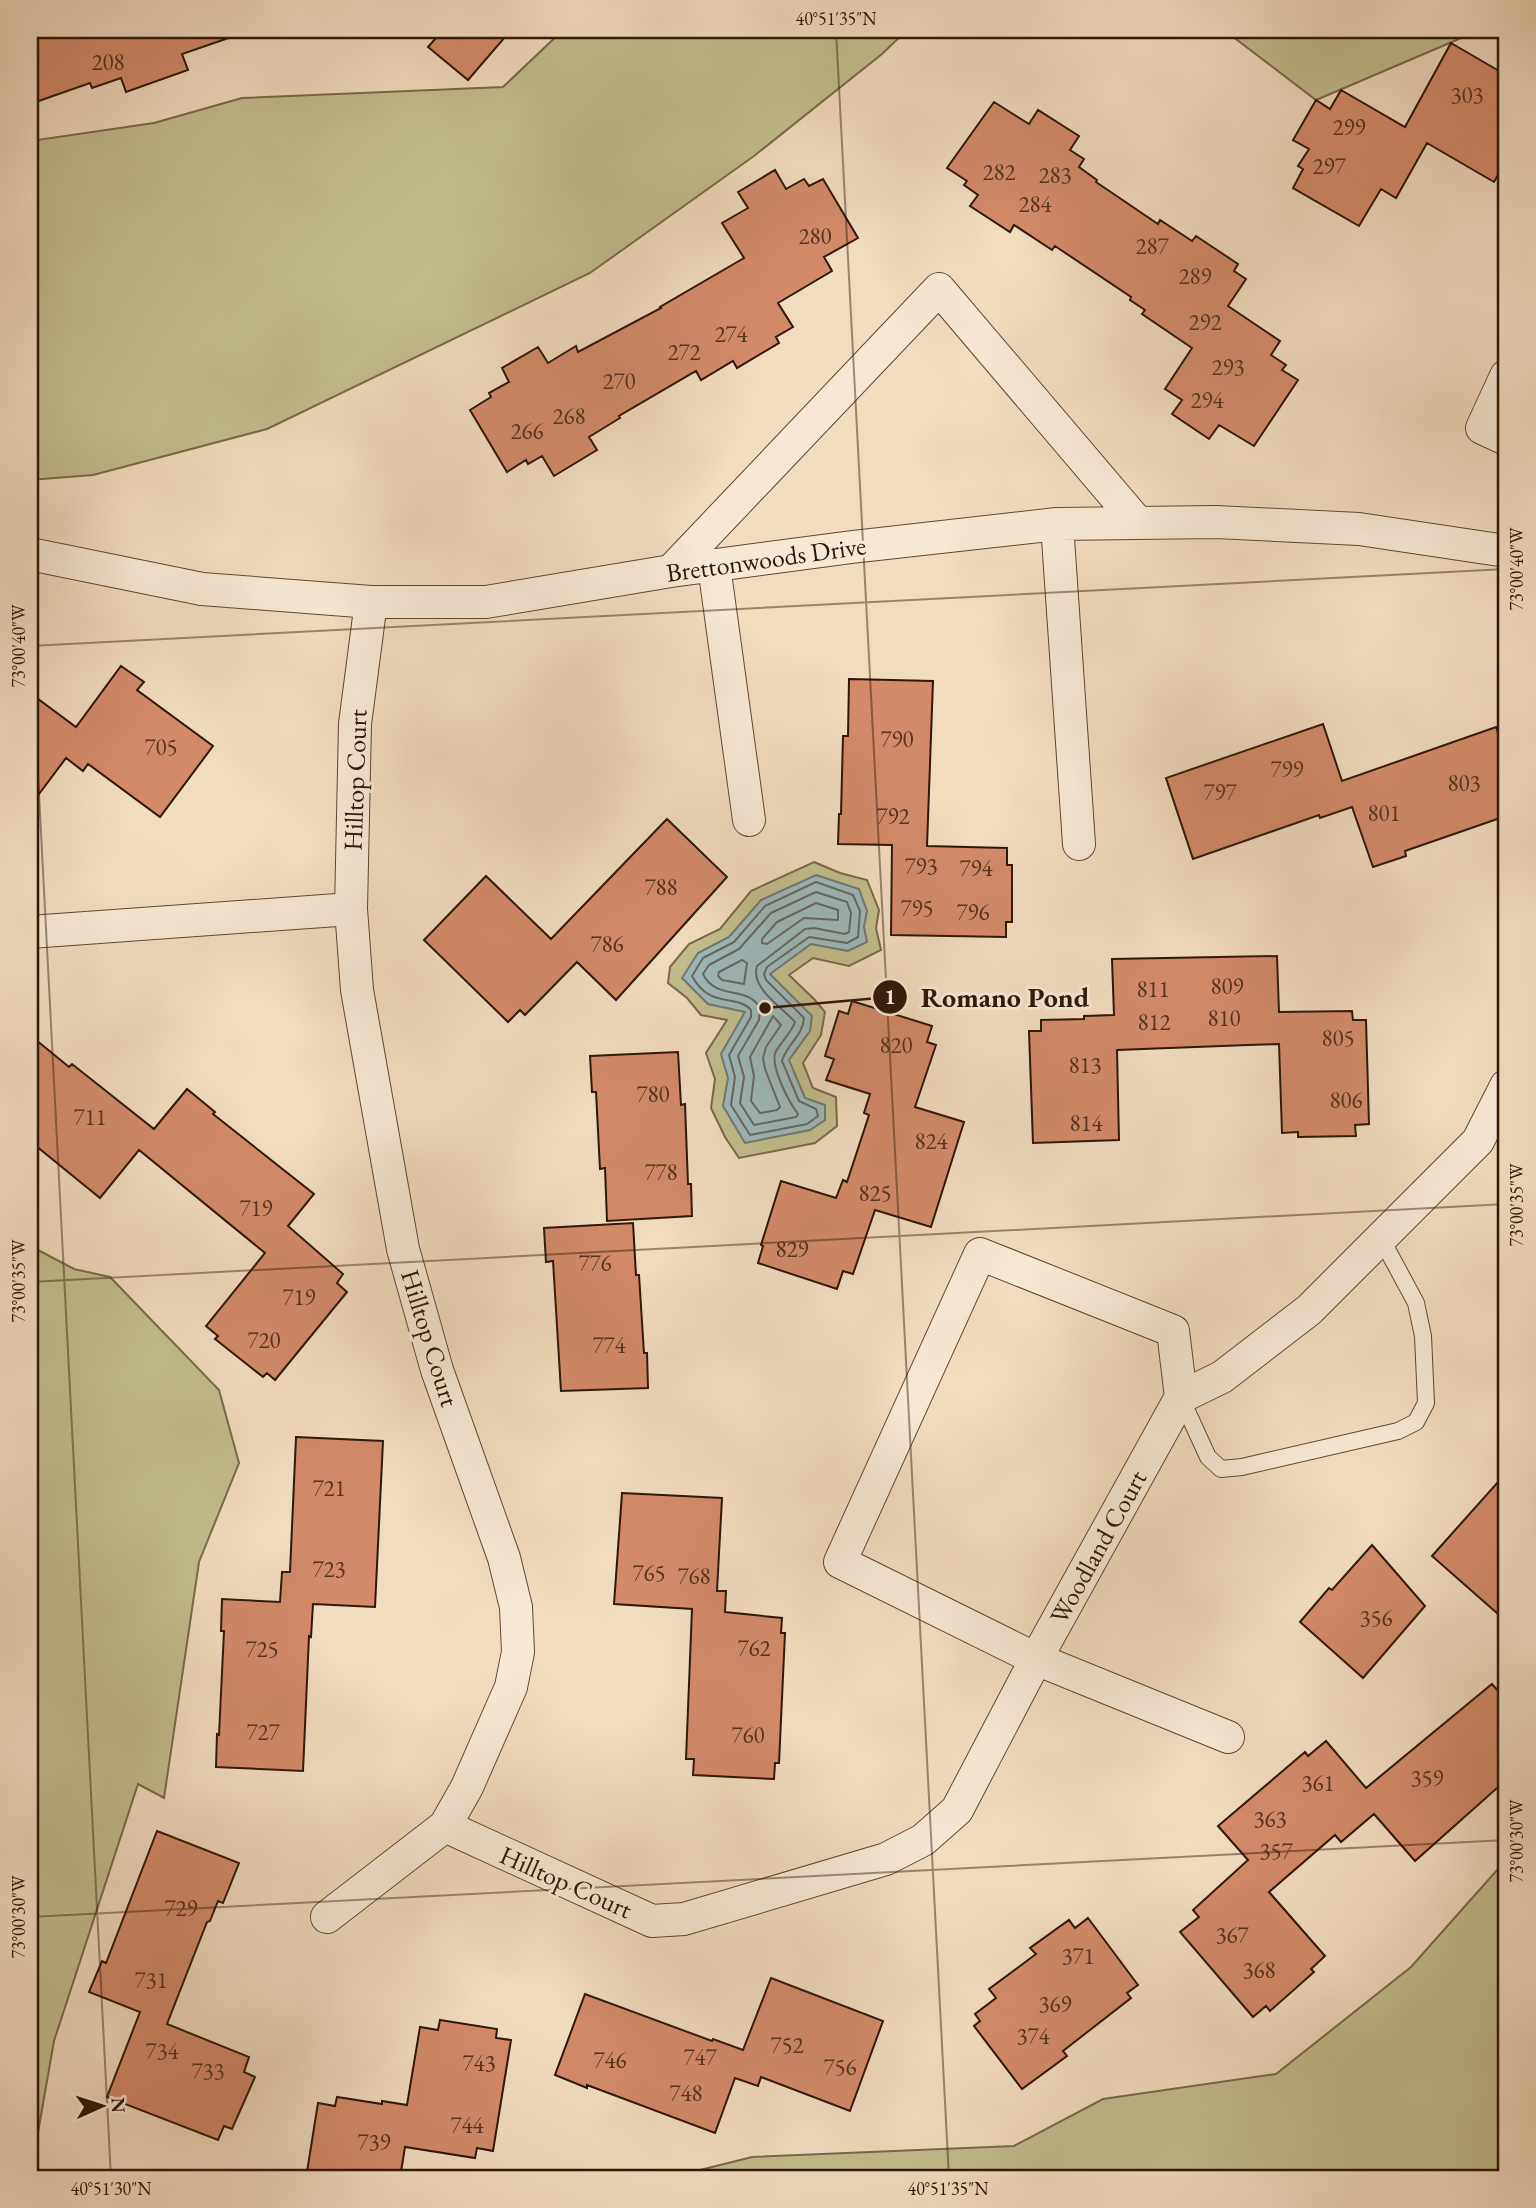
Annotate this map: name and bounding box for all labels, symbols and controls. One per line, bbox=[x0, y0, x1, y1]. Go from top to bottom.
text: 40°51'35"N bbox=[796, 7, 877, 30]
house number: 208 bbox=[91, 47, 125, 77]
house number: 303 bbox=[1450, 80, 1484, 110]
house number: 299 bbox=[1332, 112, 1366, 142]
house number: 297 bbox=[1312, 151, 1347, 181]
house number: 282 bbox=[982, 157, 1016, 187]
house number: 283 bbox=[1038, 160, 1072, 190]
house number: 284 bbox=[1018, 189, 1053, 219]
house number: 280 bbox=[798, 221, 832, 251]
house number: 287 bbox=[1135, 231, 1170, 261]
house number: 289 bbox=[1178, 261, 1212, 291]
house number: 292 bbox=[1188, 307, 1222, 337]
house number: 274 bbox=[714, 319, 749, 349]
house number: 272 bbox=[667, 337, 701, 367]
house number: 293 bbox=[1211, 352, 1245, 382]
house number: 270 bbox=[602, 366, 636, 396]
house number: 294 bbox=[1190, 385, 1225, 415]
house number: 268 bbox=[552, 401, 586, 431]
house number: 266 bbox=[510, 416, 544, 446]
text: 73°00'40"W bbox=[1505, 527, 1528, 611]
street label: Brettonwoods Drive bbox=[664, 528, 868, 590]
text: 73°00'40"W bbox=[7, 604, 30, 688]
street label: Hilltop Court bbox=[336, 709, 374, 851]
house number: 790 bbox=[880, 724, 914, 754]
house number: 705 bbox=[144, 732, 178, 762]
house number: 799 bbox=[1270, 754, 1304, 784]
house number: 803 bbox=[1447, 768, 1481, 798]
house number: 797 bbox=[1203, 777, 1238, 807]
house number: 801 bbox=[1367, 798, 1401, 828]
house number: 792 bbox=[876, 801, 910, 831]
house number: 793 bbox=[904, 851, 938, 881]
house number: 794 bbox=[959, 853, 994, 883]
house number: 788 bbox=[644, 872, 678, 902]
house number: 795 bbox=[900, 893, 934, 923]
house number: 796 bbox=[956, 897, 990, 927]
house number: 786 bbox=[590, 929, 624, 959]
house number: 809 bbox=[1210, 971, 1244, 1001]
callout: Romano Pond bbox=[872, 973, 1104, 1022]
house number: 811 bbox=[1136, 974, 1170, 1004]
text: Romano Pond bbox=[921, 979, 1090, 1015]
text: 1 bbox=[884, 983, 896, 1010]
house number: 810 bbox=[1207, 1003, 1241, 1033]
house number: 812 bbox=[1137, 1007, 1171, 1037]
house number: 805 bbox=[1321, 1023, 1355, 1053]
house number: 820 bbox=[879, 1030, 913, 1060]
house number: 813 bbox=[1068, 1050, 1102, 1080]
house number: 780 bbox=[636, 1079, 670, 1109]
house number: 806 bbox=[1329, 1085, 1363, 1115]
house number: 711 bbox=[73, 1102, 107, 1132]
house number: 814 bbox=[1069, 1108, 1104, 1138]
house number: 824 bbox=[914, 1126, 949, 1156]
house number: 778 bbox=[644, 1157, 678, 1187]
text: 73°00'35"W bbox=[1505, 1163, 1528, 1247]
house number: 825 bbox=[858, 1178, 892, 1208]
house number: 719 bbox=[239, 1193, 273, 1223]
house number: 829 bbox=[775, 1234, 809, 1264]
text: 73°00'35"W bbox=[7, 1239, 30, 1323]
house number: 776 bbox=[578, 1248, 612, 1278]
street label: Hilltop Court bbox=[393, 1265, 467, 1411]
house number: 719 bbox=[282, 1282, 316, 1312]
house number: 720 bbox=[247, 1325, 281, 1355]
house number: 774 bbox=[592, 1330, 627, 1360]
street label: Woodland Court bbox=[1042, 1464, 1154, 1630]
house number: 721 bbox=[312, 1473, 346, 1503]
house number: 723 bbox=[312, 1554, 346, 1584]
house number: 765 bbox=[632, 1558, 666, 1588]
house number: 768 bbox=[677, 1561, 711, 1591]
house number: 356 bbox=[1359, 1603, 1393, 1633]
house number: 762 bbox=[737, 1633, 771, 1663]
house number: 725 bbox=[245, 1634, 279, 1664]
house number: 727 bbox=[246, 1717, 281, 1747]
house number: 760 bbox=[731, 1720, 765, 1750]
house number: 359 bbox=[1410, 1763, 1444, 1793]
house number: 361 bbox=[1301, 1768, 1335, 1798]
text: 73°00'30"W bbox=[1505, 1799, 1528, 1883]
house number: 363 bbox=[1253, 1804, 1287, 1834]
house number: 357 bbox=[1259, 1836, 1294, 1866]
street label: Hilltop Court bbox=[494, 1838, 638, 1926]
text: 73°00'30"W bbox=[7, 1875, 30, 1959]
house number: 729 bbox=[164, 1893, 198, 1923]
house number: 367 bbox=[1215, 1920, 1250, 1950]
house number: 371 bbox=[1061, 1941, 1095, 1971]
house number: 368 bbox=[1242, 1955, 1276, 1985]
house number: 731 bbox=[134, 1965, 168, 1995]
house number: 369 bbox=[1038, 1989, 1072, 2019]
house number: 374 bbox=[1016, 2021, 1051, 2051]
house number: 752 bbox=[770, 2030, 804, 2060]
house number: 734 bbox=[145, 2036, 180, 2066]
house number: 747 bbox=[683, 2042, 718, 2072]
house number: 746 bbox=[593, 2045, 627, 2075]
house number: 743 bbox=[462, 2048, 496, 2078]
house number: 756 bbox=[823, 2052, 857, 2082]
house number: 733 bbox=[191, 2056, 225, 2086]
north arrow bbox=[66, 2072, 136, 2142]
house number: 748 bbox=[669, 2078, 703, 2108]
text: N bbox=[106, 2097, 131, 2114]
house number: 744 bbox=[450, 2110, 485, 2140]
house number: 739 bbox=[357, 2127, 391, 2157]
text: 40°51'30"N bbox=[71, 2177, 152, 2200]
text: 40°51'35"N bbox=[908, 2177, 989, 2200]

